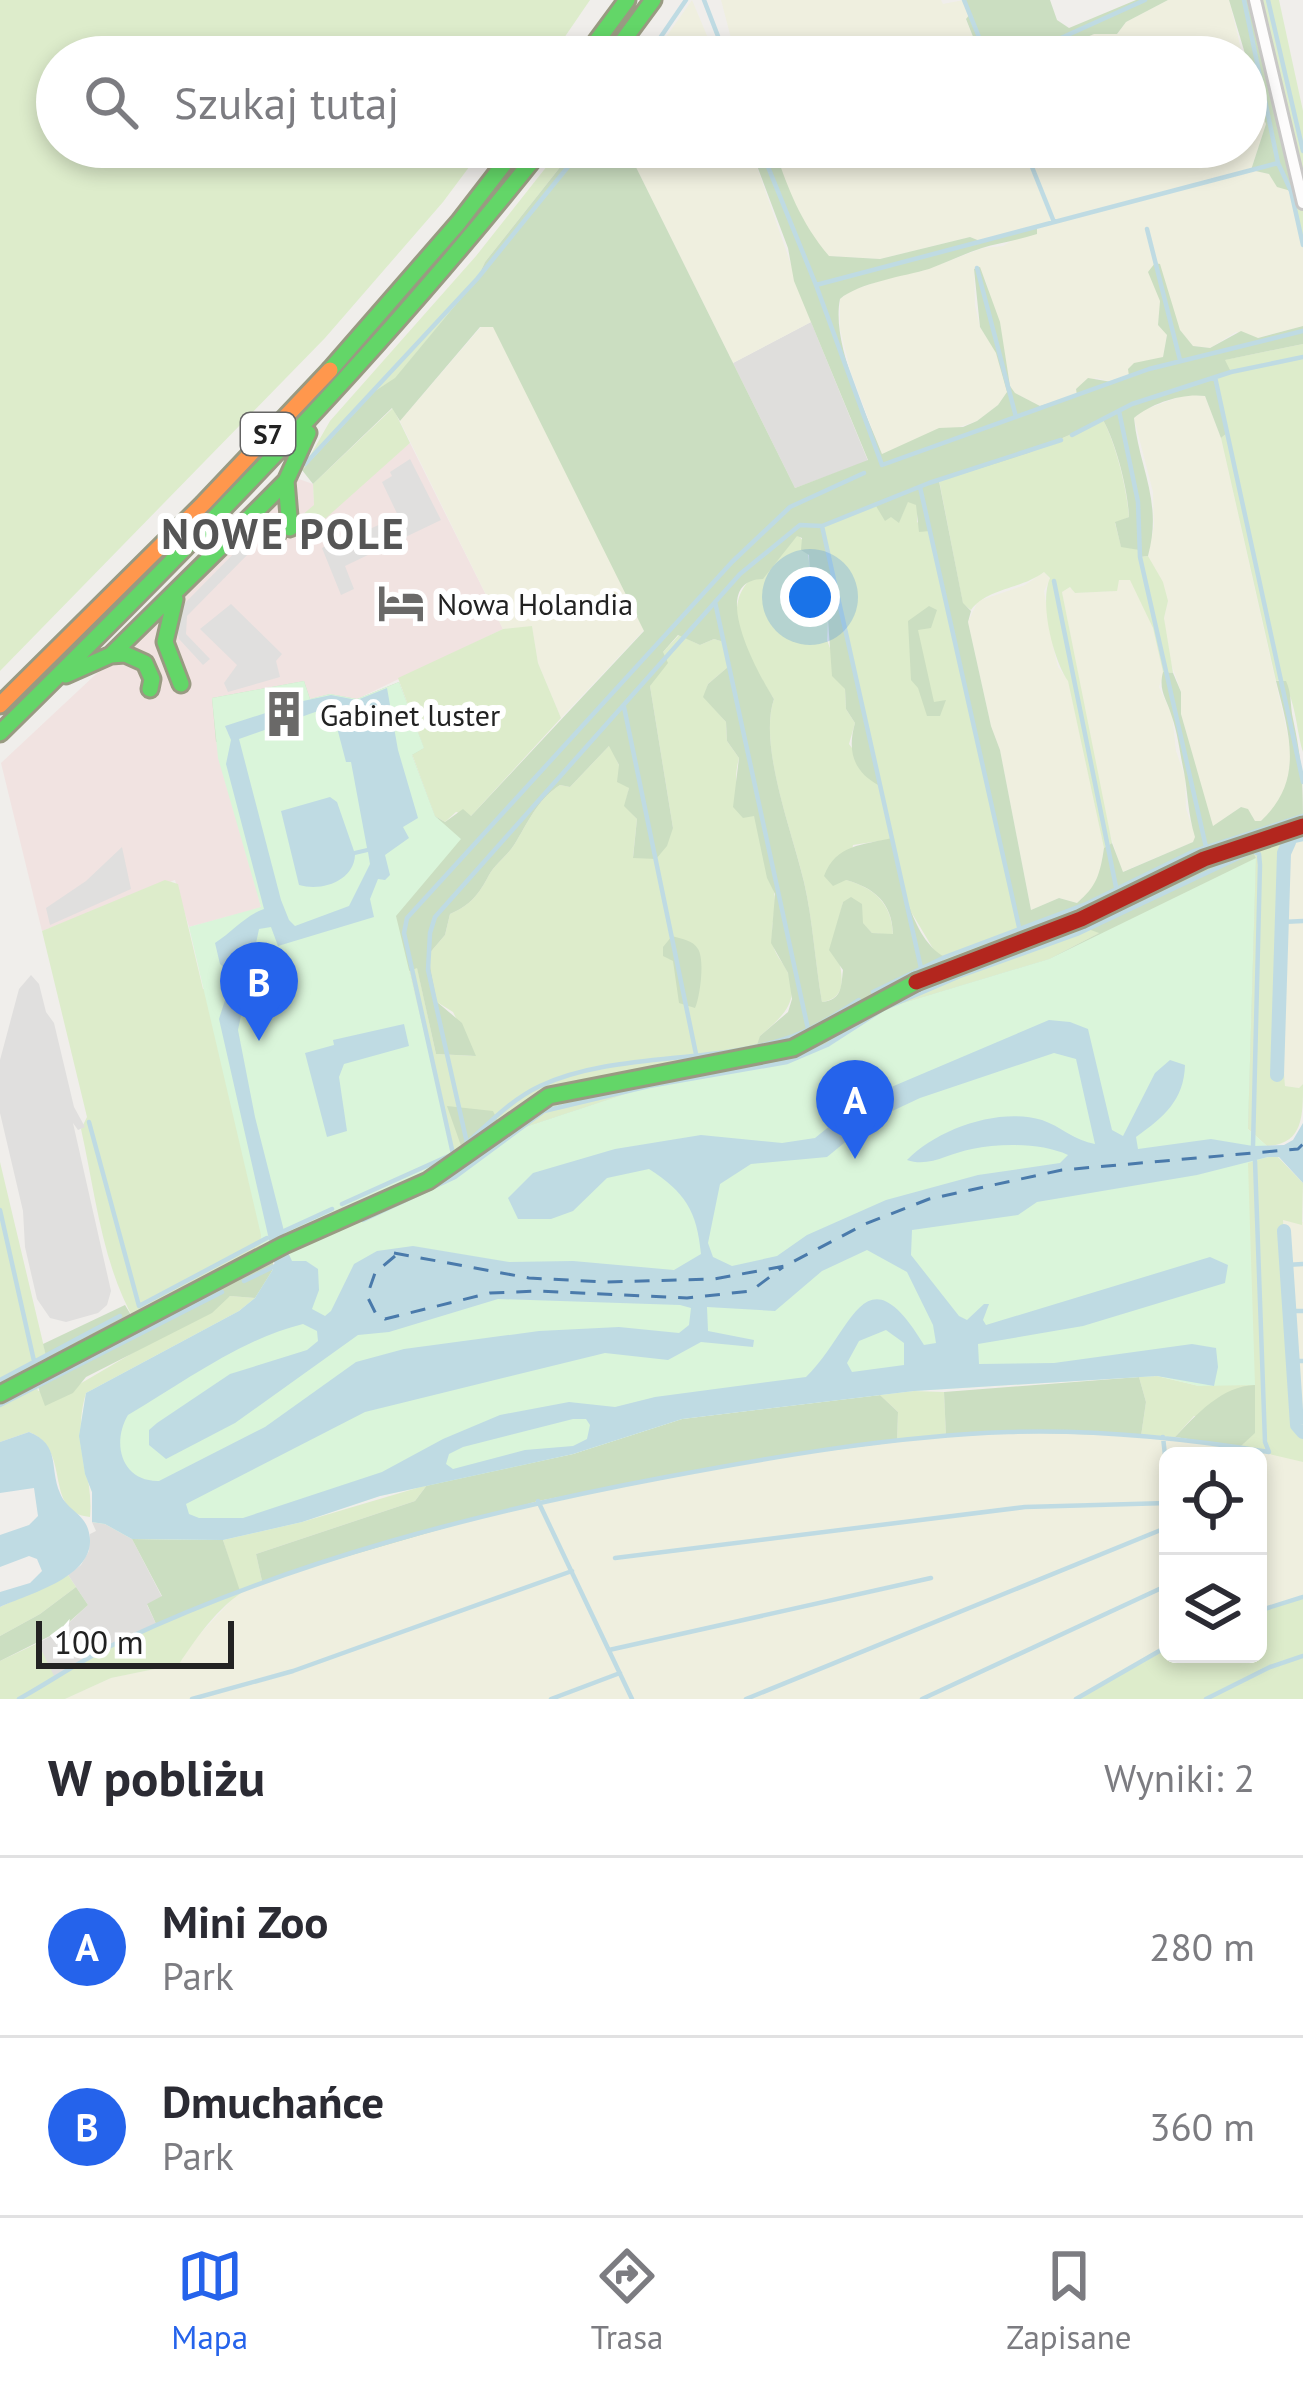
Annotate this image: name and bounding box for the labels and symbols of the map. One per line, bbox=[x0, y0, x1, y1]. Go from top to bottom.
road number: S7 bbox=[241, 413, 295, 455]
district label: NOWE POLE bbox=[161, 506, 407, 561]
your location bbox=[780, 567, 840, 627]
hotel icon: Nowa Holandia bbox=[376, 578, 426, 628]
place label: Nowa Holandia bbox=[437, 584, 633, 623]
building icon: Gabinet luster bbox=[259, 689, 309, 739]
place label: Gabinet luster bbox=[320, 695, 500, 734]
pin: B bbox=[220, 942, 298, 1041]
pin: A bbox=[816, 1060, 894, 1159]
scale bar bbox=[36, 1615, 234, 1668]

